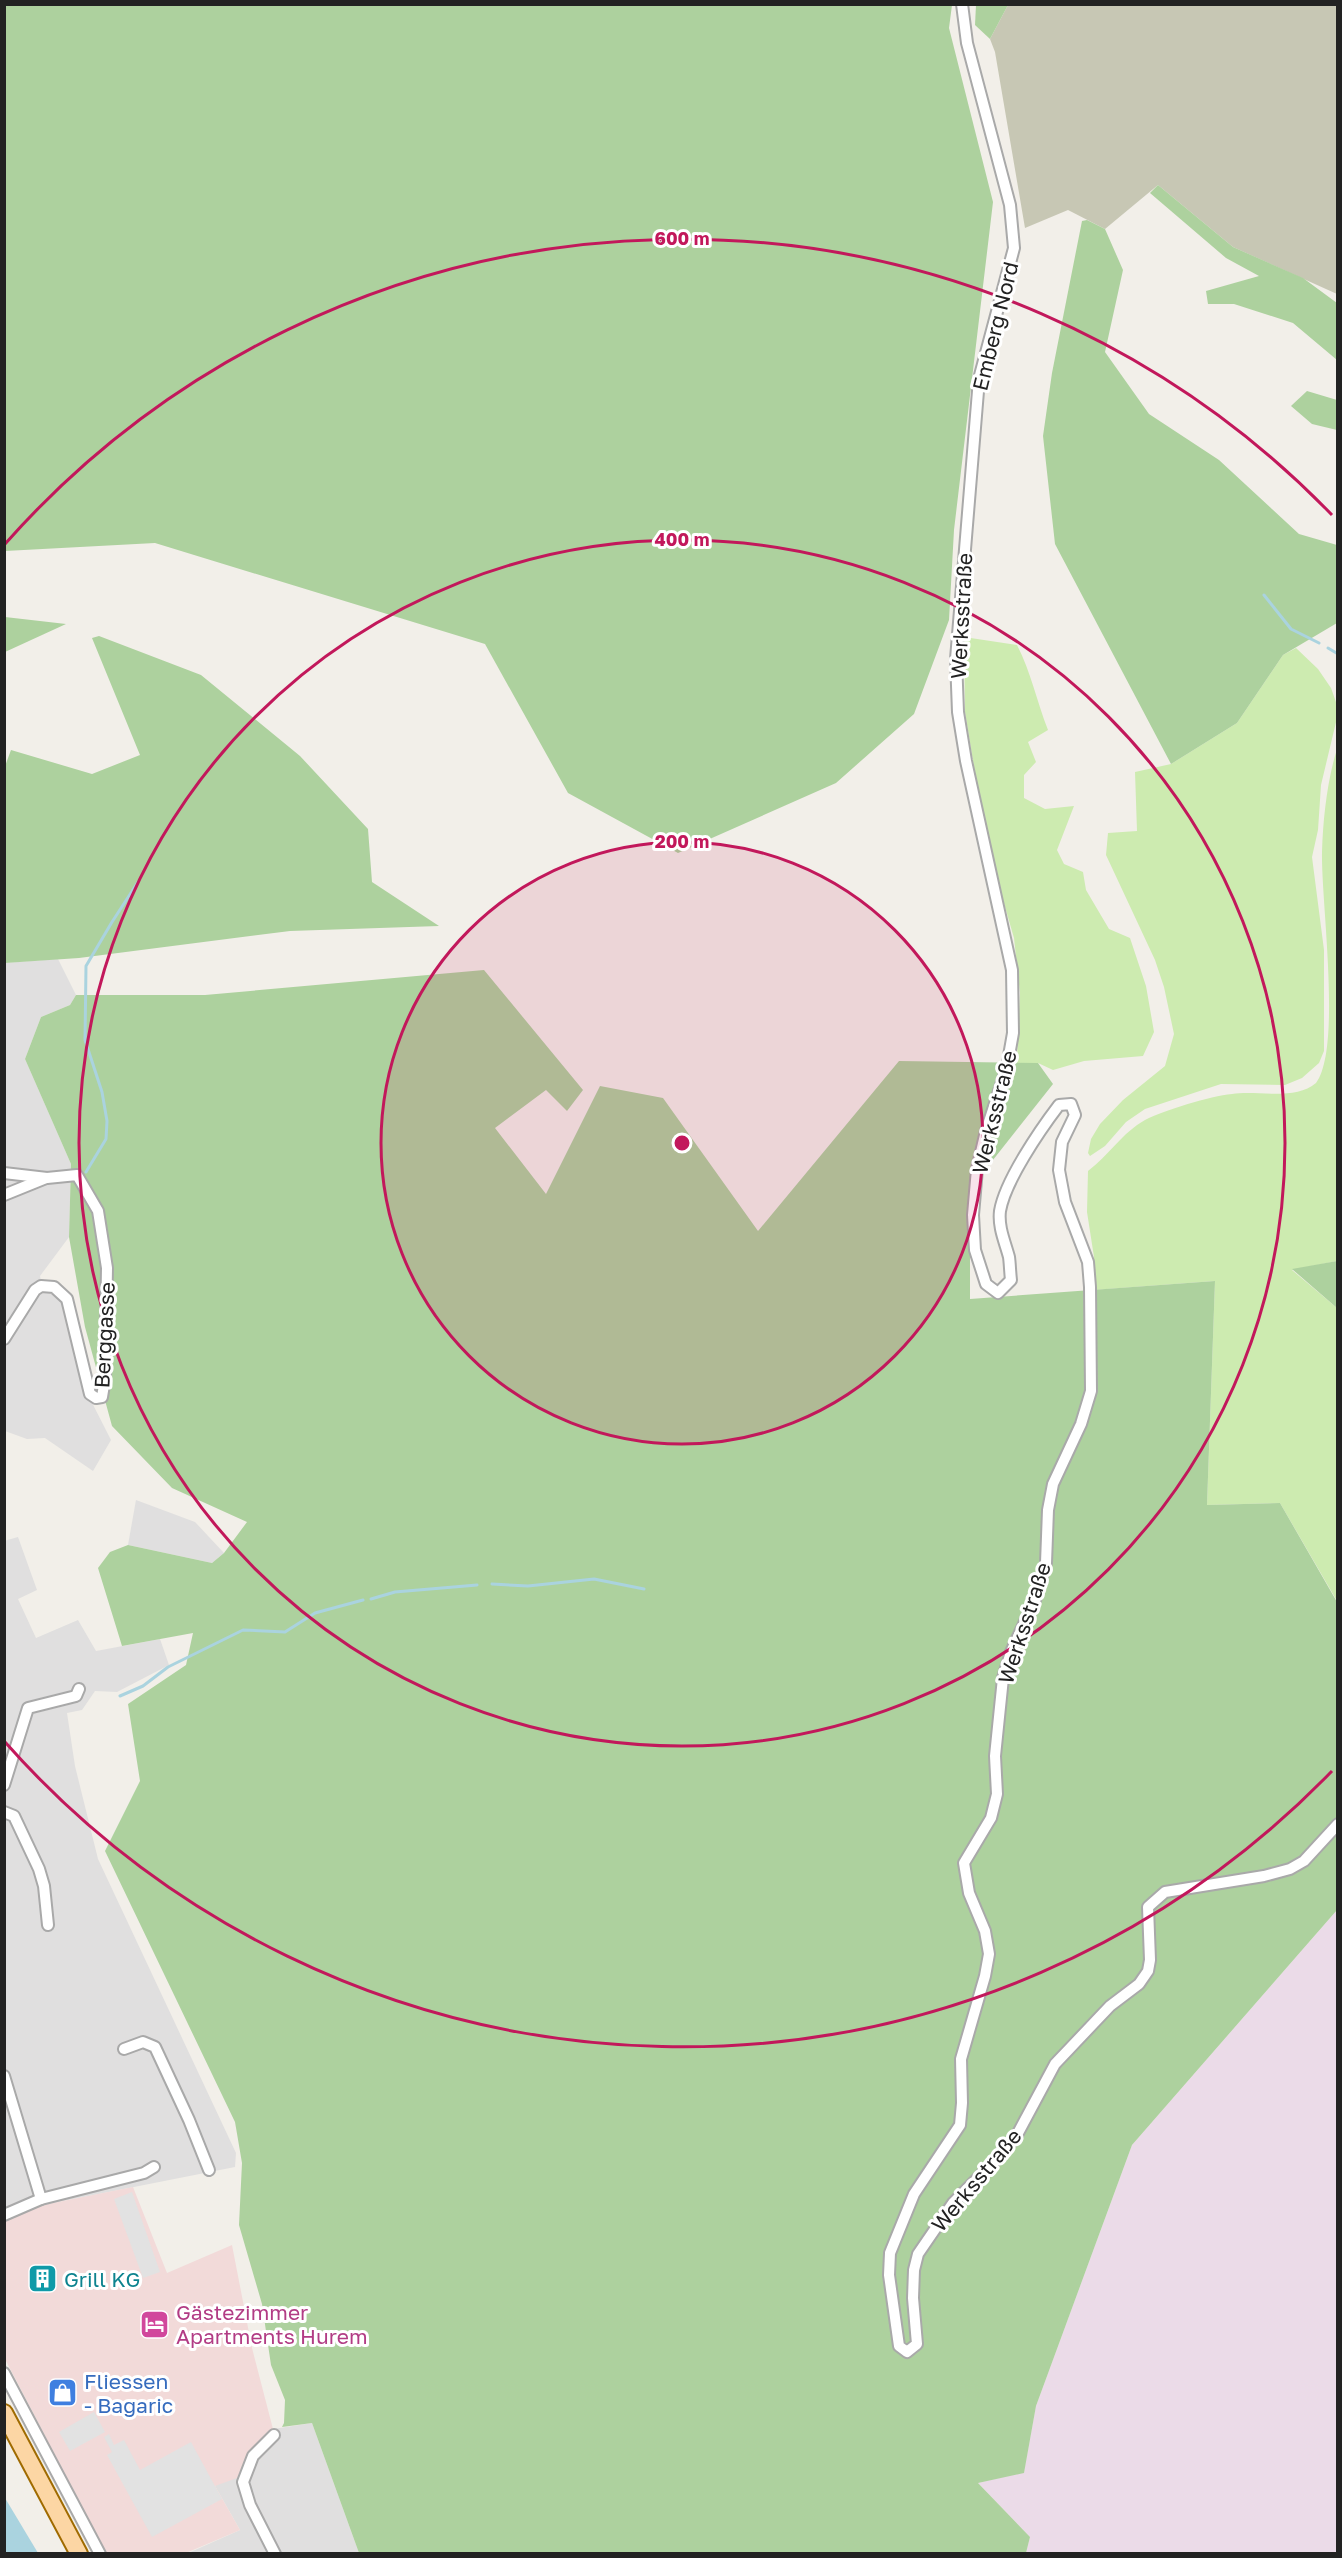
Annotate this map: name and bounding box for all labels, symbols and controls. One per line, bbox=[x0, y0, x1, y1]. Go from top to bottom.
text: 600 m bbox=[654, 227, 710, 249]
street label: Emberg Nord bbox=[966, 259, 1024, 393]
text: 400 m bbox=[655, 528, 709, 550]
street label: Werksstraße bbox=[945, 552, 977, 680]
text: 200 m bbox=[655, 830, 709, 852]
street label: Werksstraße bbox=[966, 1048, 1022, 1176]
centre of rings bbox=[672, 1133, 692, 1153]
street label: Berggasse bbox=[88, 1281, 120, 1389]
street label: Werksstraße bbox=[992, 1559, 1056, 1687]
street label: Werksstraße bbox=[925, 2123, 1027, 2237]
building icon: Grill KG bbox=[27, 2263, 59, 2295]
place label: Grill KG bbox=[64, 2266, 140, 2292]
place label: Gästezimmer Apartments Hurem bbox=[176, 2299, 368, 2349]
hotel icon: Gästezimmer Apartments Hurem bbox=[139, 2308, 171, 2340]
place label: Fliessen - Bagaric bbox=[84, 2368, 173, 2418]
shop icon: Fliessen - Bagaric bbox=[47, 2377, 79, 2409]

